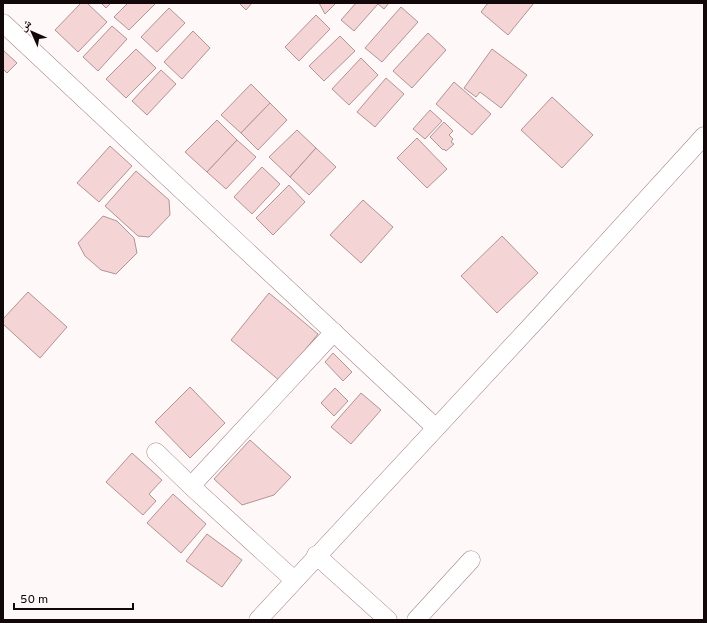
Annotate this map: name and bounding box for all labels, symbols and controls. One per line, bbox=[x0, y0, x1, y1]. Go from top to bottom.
north arrow bbox=[12, 12, 52, 52]
text: ش bbox=[17, 16, 35, 35]
scale bar bbox=[14, 585, 133, 611]
text: 50 m bbox=[20, 592, 48, 608]

